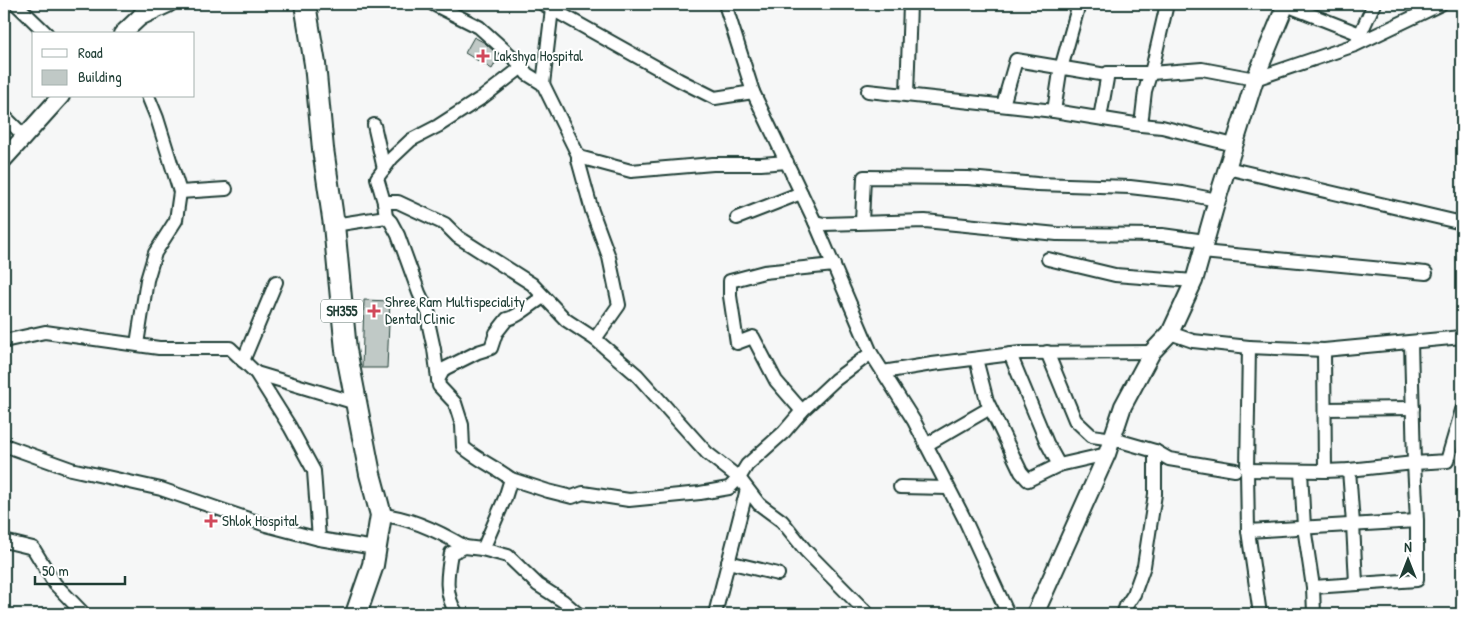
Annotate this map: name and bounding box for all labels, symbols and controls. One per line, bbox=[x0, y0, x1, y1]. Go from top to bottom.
legend bbox=[32, 32, 195, 98]
text: Road bbox=[78, 42, 103, 63]
place label: Lakshya Hospital bbox=[494, 45, 583, 66]
marker: Lakshya Hospital bbox=[476, 49, 490, 63]
text: Building bbox=[78, 66, 122, 87]
place label: Shree Ram Multispeciality Dental Clinic bbox=[385, 291, 525, 329]
road number: SH355 bbox=[321, 300, 363, 322]
marker: Shree Ram Multispeciality Dental Clinic bbox=[367, 304, 381, 318]
place label: Shlok Hospital bbox=[222, 510, 299, 531]
marker: Shlok Hospital bbox=[204, 514, 218, 528]
north arrow bbox=[1384, 536, 1434, 586]
text: N bbox=[1404, 537, 1412, 556]
scale bar bbox=[35, 553, 125, 585]
text: 50 m bbox=[42, 560, 69, 581]

